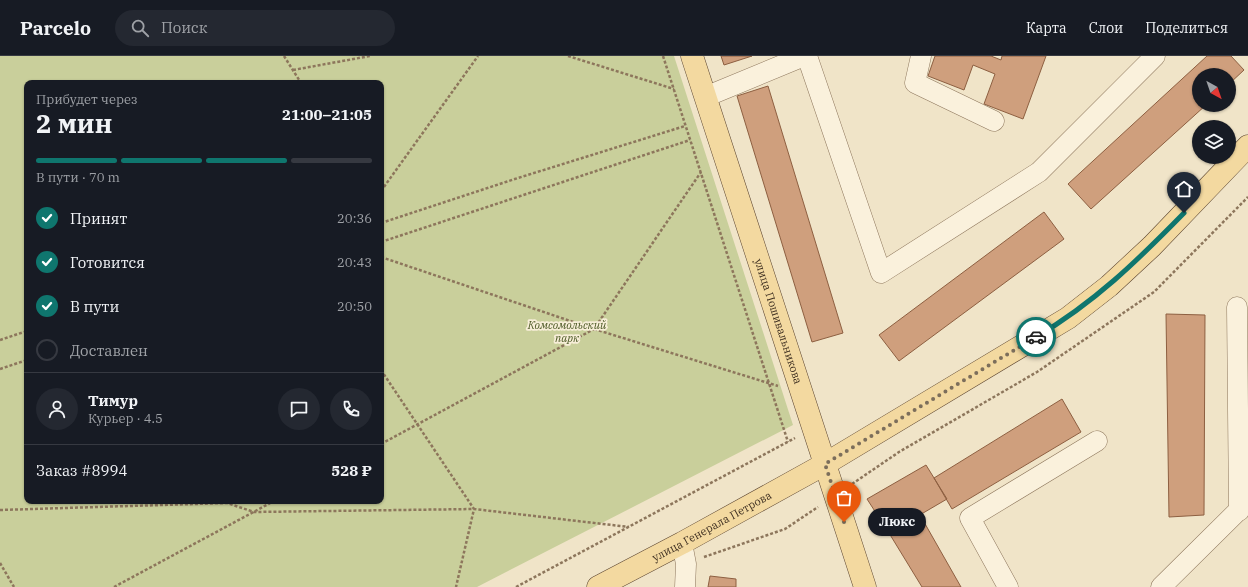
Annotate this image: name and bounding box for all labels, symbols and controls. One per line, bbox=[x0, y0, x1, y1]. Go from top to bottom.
search box bbox=[115, 10, 395, 46]
text: Parcelo bbox=[20, 16, 91, 40]
icon: search bbox=[129, 17, 151, 39]
text: Поиск bbox=[161, 18, 208, 37]
text: Карта bbox=[1026, 19, 1067, 37]
text: Слои bbox=[1089, 19, 1123, 37]
text: Поделиться bbox=[1145, 19, 1228, 37]
north arrow bbox=[1192, 68, 1236, 112]
map controls bbox=[1192, 68, 1236, 164]
text: Прибудет через bbox=[36, 91, 138, 108]
text: 21:00–21:05 bbox=[282, 105, 372, 124]
text: 2 мин bbox=[36, 106, 112, 140]
button: layers bbox=[1192, 120, 1236, 164]
text: В пути · 70 m bbox=[36, 169, 120, 186]
pin bbox=[1167, 172, 1201, 213]
icon: home bbox=[1173, 178, 1195, 200]
icon: check bbox=[36, 207, 58, 229]
text: Принят bbox=[70, 209, 127, 228]
text: 20:36 bbox=[337, 210, 372, 227]
icon: check bbox=[36, 251, 58, 273]
text: Готовится bbox=[70, 253, 145, 272]
text: 20:43 bbox=[337, 254, 372, 271]
street label: улица Пошивальникова bbox=[751, 257, 805, 386]
icon: check bbox=[36, 295, 58, 317]
text: В пути bbox=[70, 297, 119, 316]
text: 20:50 bbox=[337, 298, 372, 315]
courier bbox=[1016, 317, 1056, 357]
park label: Комсомольский парк bbox=[527, 318, 607, 345]
icon: car bbox=[1025, 326, 1047, 348]
text: Доставлен bbox=[70, 341, 148, 360]
button: person bbox=[36, 388, 78, 430]
button: chat bbox=[278, 388, 320, 430]
button: phone bbox=[330, 388, 372, 430]
text: Тимур bbox=[88, 391, 138, 410]
text: Курьер · 4.5 bbox=[88, 410, 163, 427]
text: Заказ #8994 bbox=[36, 461, 128, 480]
text: 528 ₽ bbox=[331, 461, 372, 480]
pin bbox=[827, 481, 861, 522]
icon: bag bbox=[833, 487, 855, 509]
street label: улица Генерала Петрова bbox=[650, 488, 774, 564]
callout: Люкс bbox=[868, 508, 926, 536]
text: Люкс bbox=[879, 513, 915, 530]

